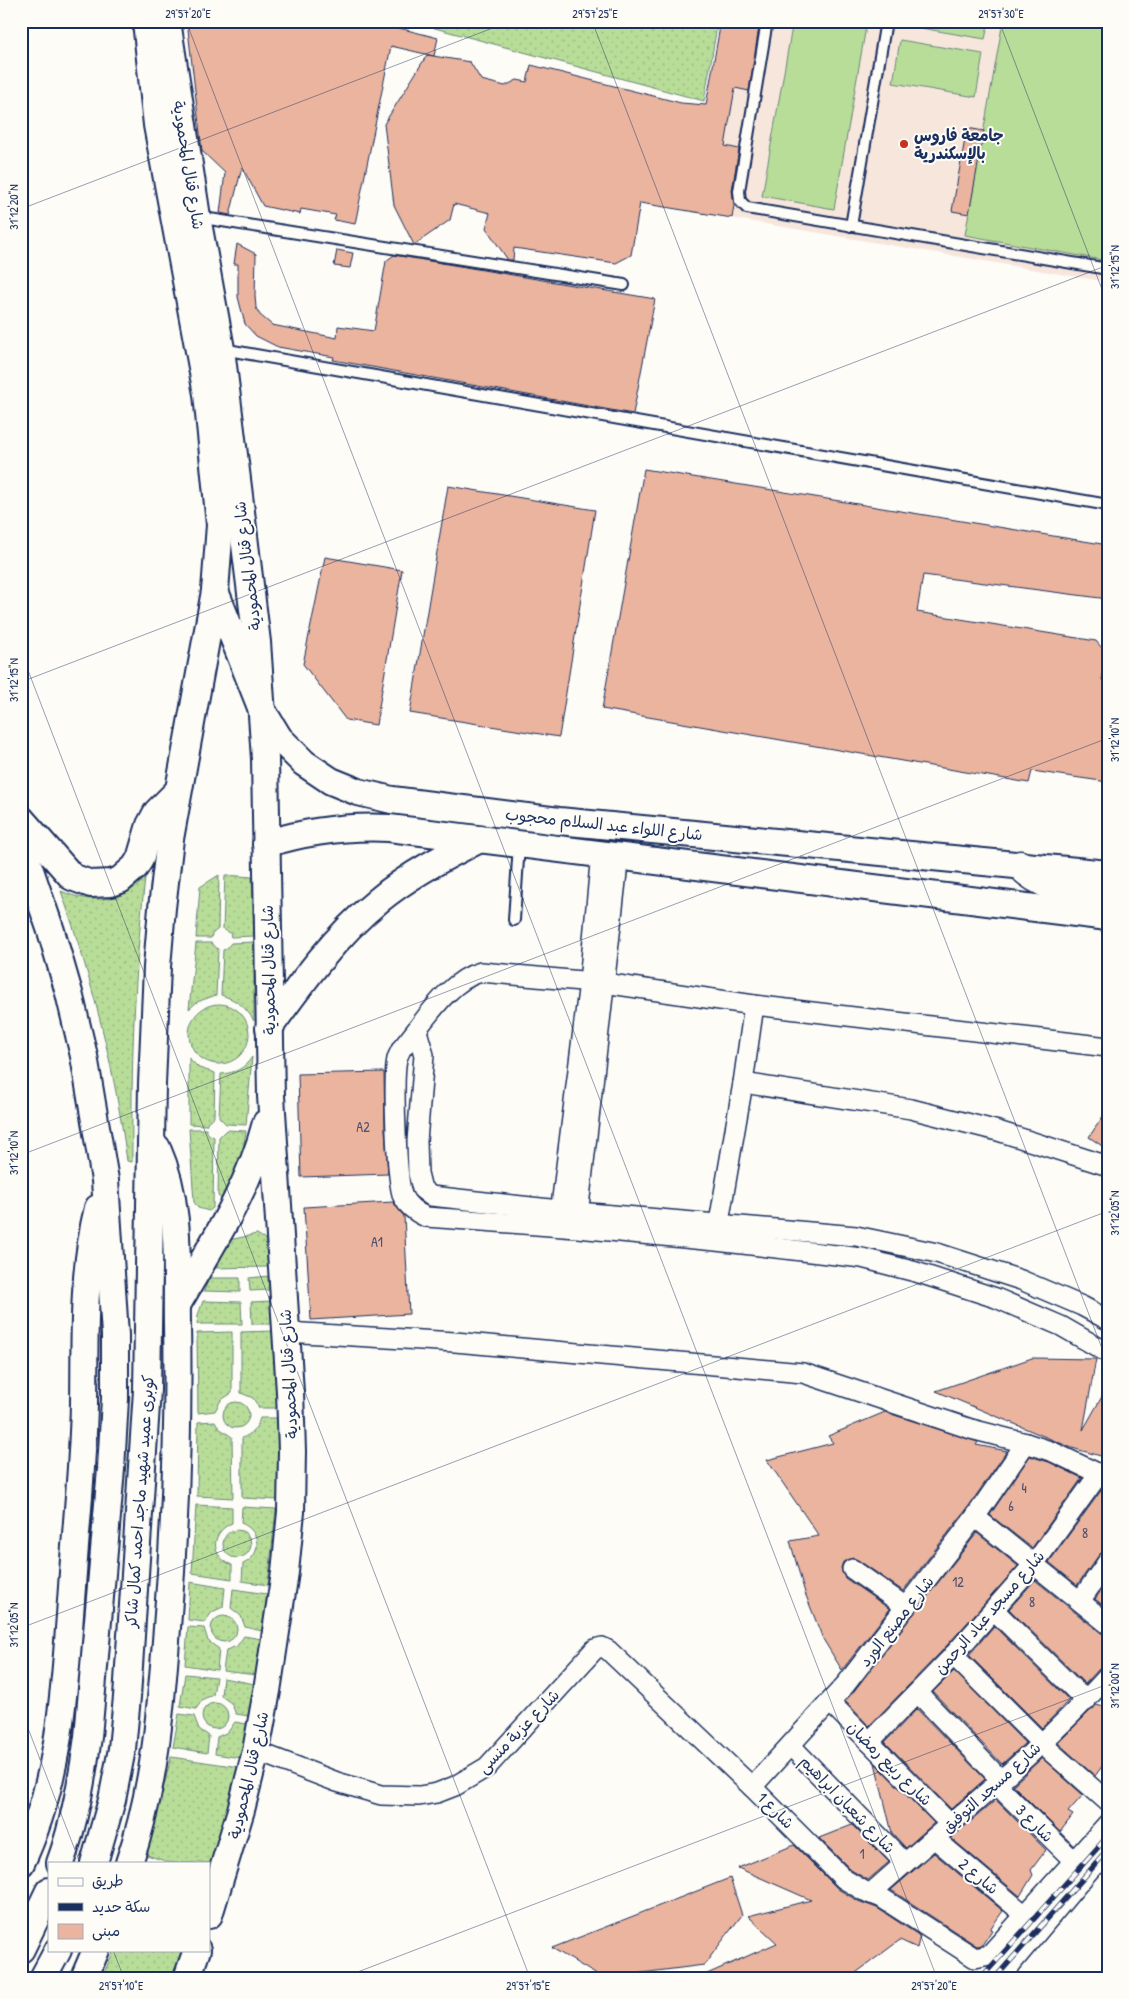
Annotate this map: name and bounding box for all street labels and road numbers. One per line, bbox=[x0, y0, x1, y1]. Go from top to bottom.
street label: شارع قنال المحمودية bbox=[167, 99, 210, 231]
street label: شارع قنال المحمودية bbox=[228, 500, 267, 632]
street label: شارع اللواء عبد السلام محجوب bbox=[504, 803, 704, 847]
street label: شارع قنال المحمودية bbox=[256, 905, 281, 1035]
street label: شارع قنال المحمودية bbox=[274, 1308, 303, 1439]
street label: كوبرى عميد شهيد ماجد احمد كمال شاكر bbox=[119, 1374, 159, 1630]
street label: شارع مسجد عباد الرحمن bbox=[929, 1545, 1050, 1679]
street label: شارع مصنع الورد bbox=[854, 1571, 939, 1672]
street label: شارع عزبة منسى bbox=[472, 1684, 565, 1779]
street label: شارع قنال المحمودية bbox=[223, 1709, 274, 1841]
street label: شارع ربيع رمضان bbox=[842, 1716, 937, 1811]
street label: شارع مسجد التوفيق bbox=[937, 1737, 1046, 1838]
street label: شارع شعبان ابراهيم bbox=[794, 1750, 901, 1859]
street label: شارع 1 bbox=[752, 1787, 799, 1834]
street label: شارع 3 bbox=[1010, 1799, 1059, 1848]
street label: شارع 2 bbox=[954, 1853, 1004, 1900]

